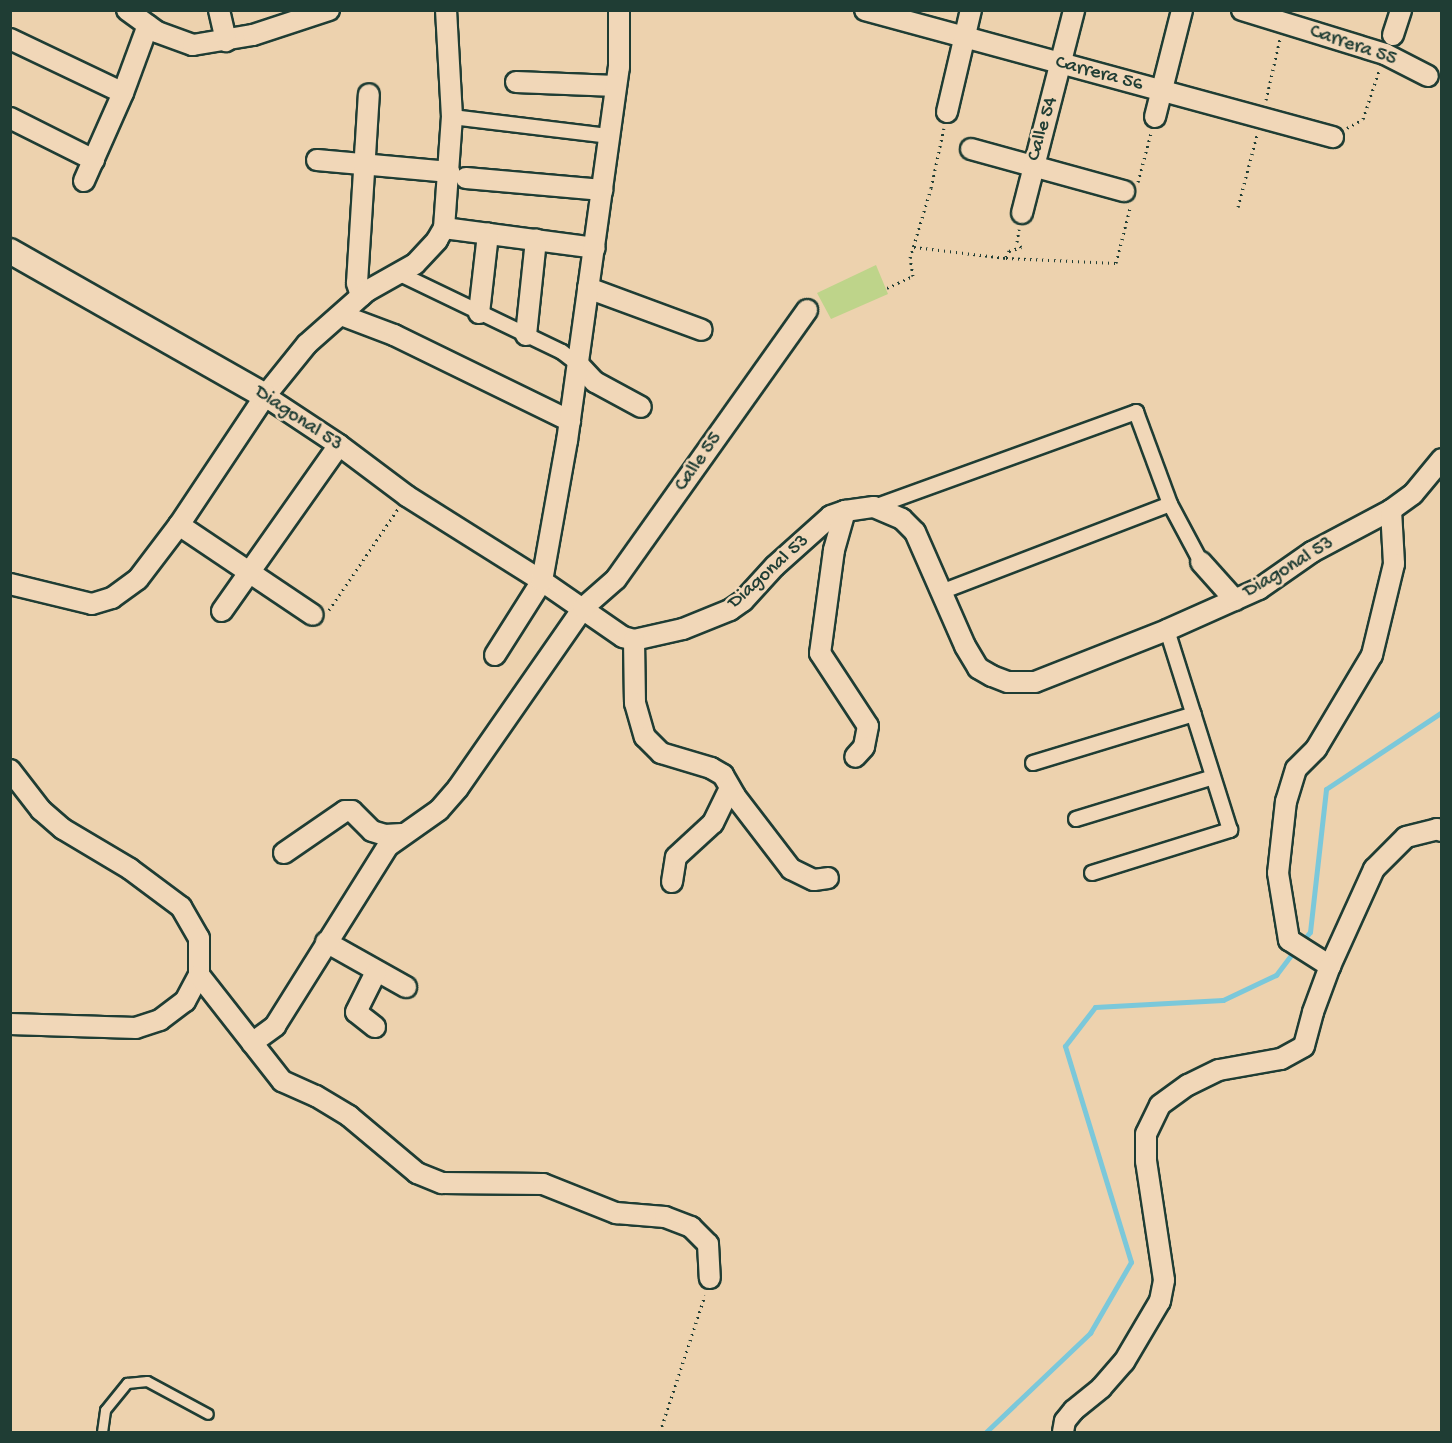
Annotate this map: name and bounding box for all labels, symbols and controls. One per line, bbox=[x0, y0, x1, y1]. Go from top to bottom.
street label: Carrera 55 bbox=[1306, 20, 1400, 72]
street label: Carrera 56 bbox=[1052, 51, 1146, 97]
street label: Calle 54 bbox=[1022, 94, 1064, 164]
street label: Diagonal 53 bbox=[249, 381, 347, 457]
street label: Calle 55 bbox=[670, 428, 728, 496]
street label: Diagonal 53 bbox=[723, 529, 815, 615]
street label: Diagonal 53 bbox=[1240, 532, 1338, 604]

